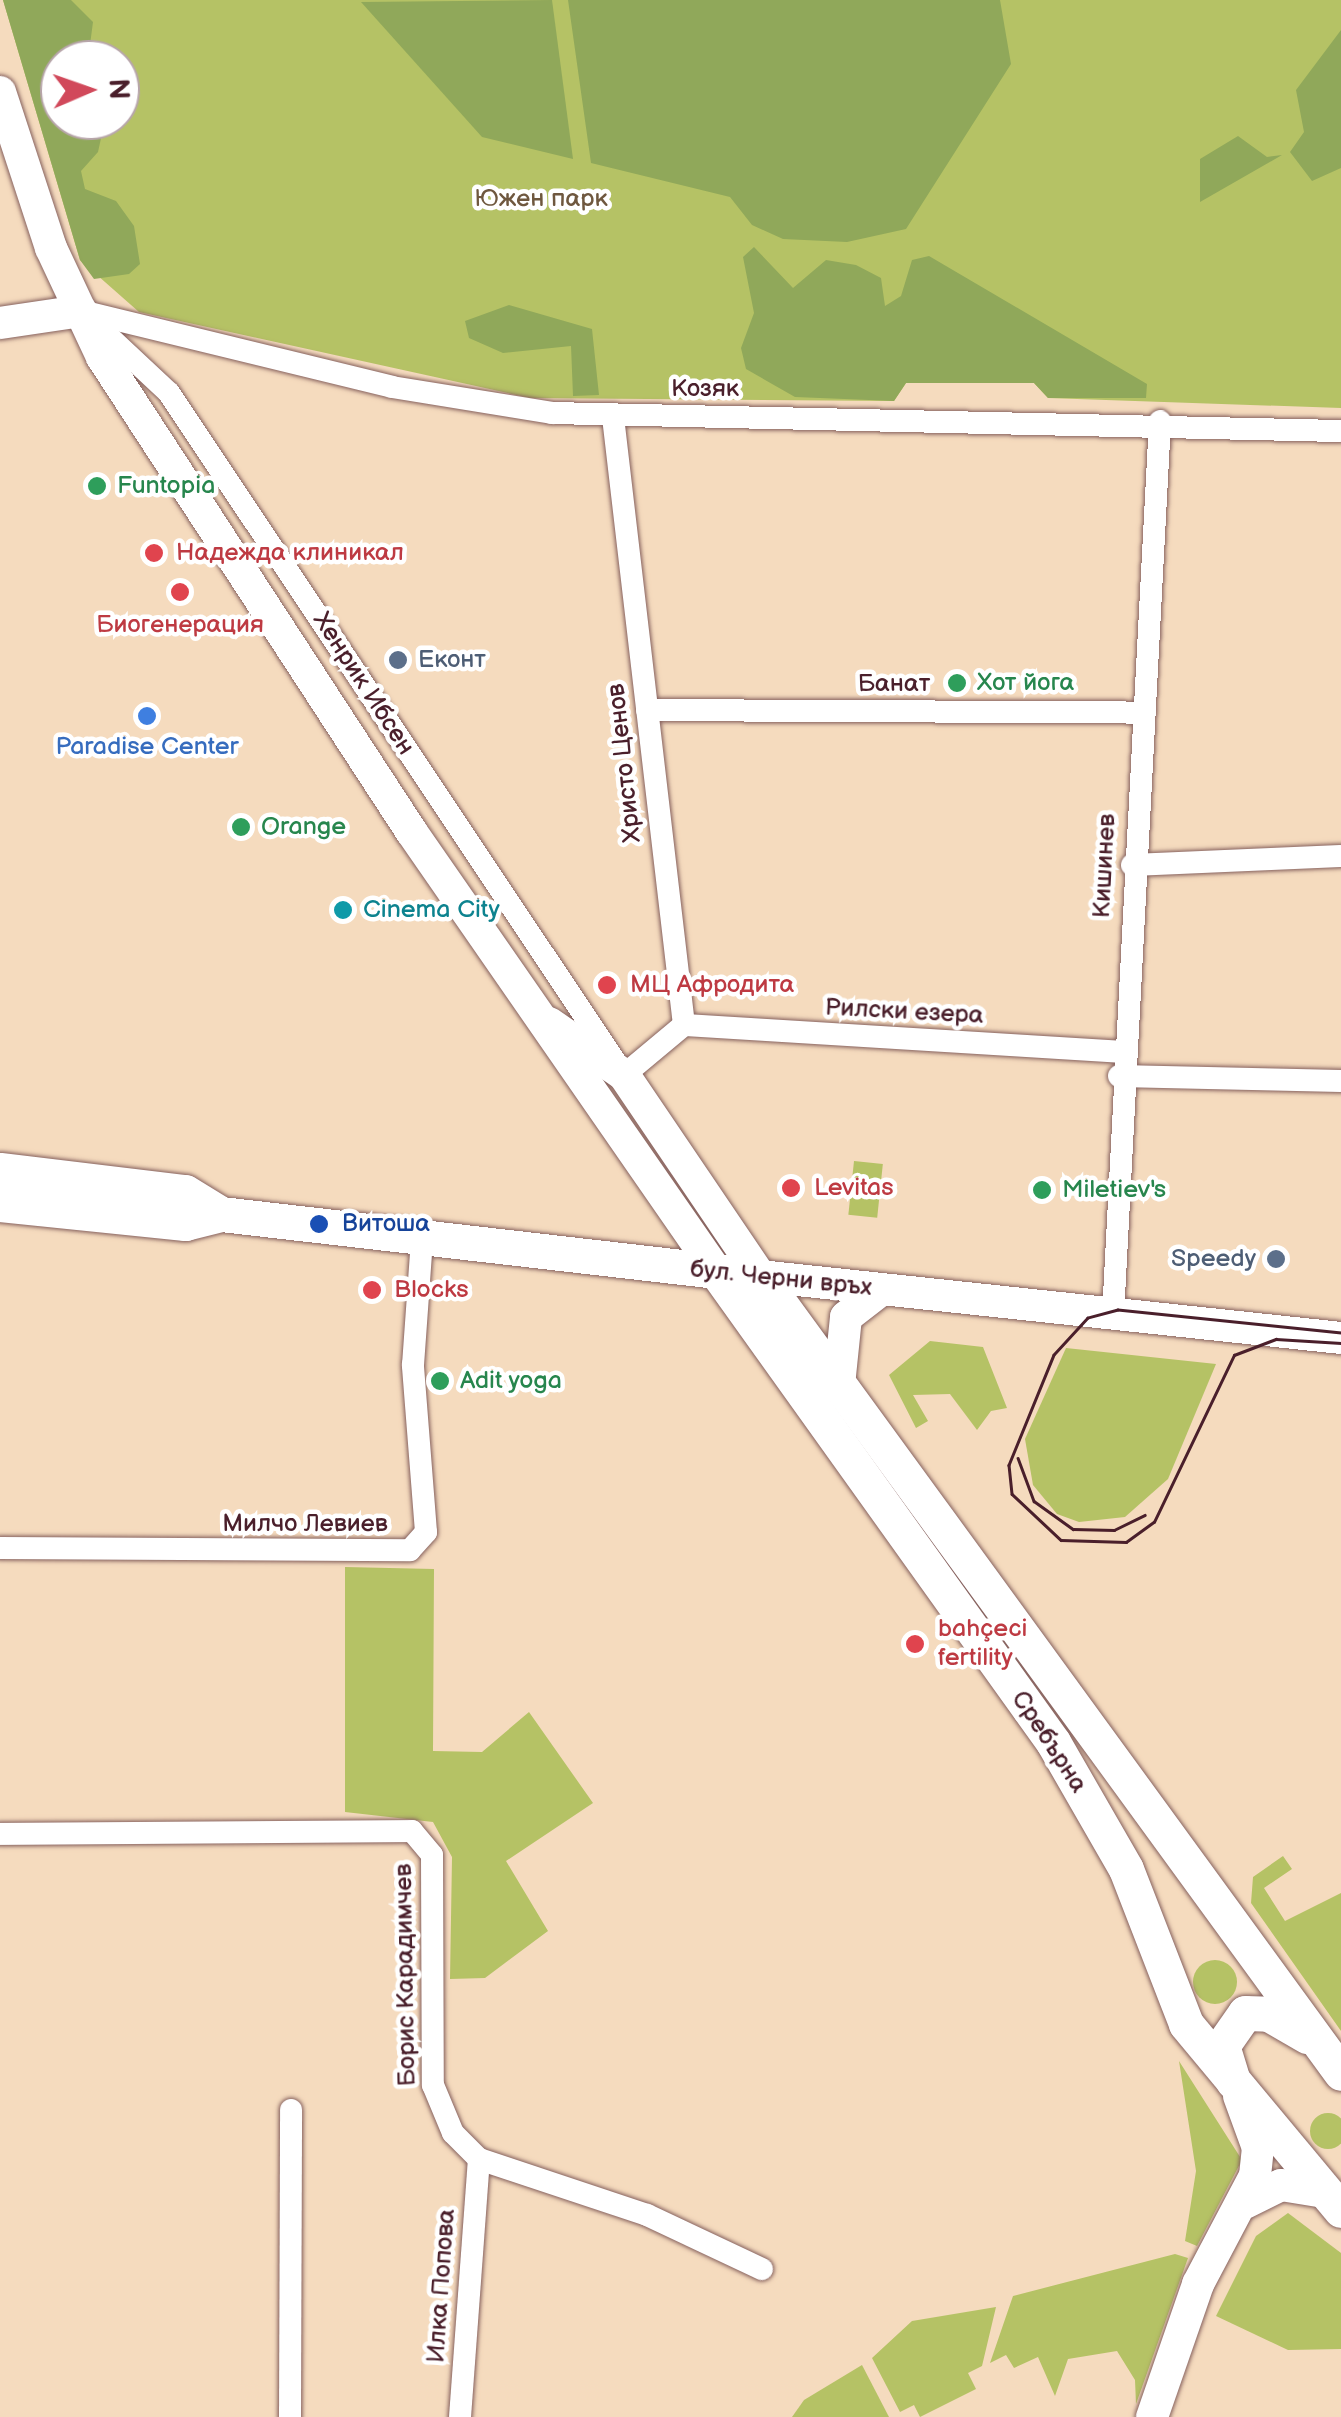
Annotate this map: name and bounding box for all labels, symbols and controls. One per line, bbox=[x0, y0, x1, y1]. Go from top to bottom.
north arrow bbox=[40, 40, 140, 140]
text: N bbox=[102, 78, 135, 100]
park label: Южен парк bbox=[474, 184, 608, 214]
street label: Козяк bbox=[671, 374, 739, 404]
place label: Funtopia bbox=[117, 471, 215, 501]
marker: Funtopia bbox=[86, 475, 108, 497]
place label: Надежда клиникал bbox=[176, 538, 404, 568]
marker: Надежда клиникал bbox=[141, 540, 167, 566]
marker: Биогенерация bbox=[167, 579, 193, 605]
street label: Хенрик Ибсен bbox=[306, 607, 420, 761]
place label: Биогенерация bbox=[96, 610, 264, 640]
place label: Еконт bbox=[418, 645, 486, 675]
marker: Еконт bbox=[387, 649, 409, 671]
place label: Хот йога bbox=[977, 668, 1074, 698]
street label: Банат bbox=[858, 669, 930, 699]
marker: Хот йога bbox=[946, 672, 968, 694]
street label: Христо Ценов bbox=[602, 682, 648, 844]
marker: Paradise Center bbox=[136, 705, 158, 727]
place label: Paradise Center bbox=[55, 732, 239, 762]
place label: Orange bbox=[261, 812, 346, 842]
street label: Кишинев bbox=[1087, 813, 1123, 919]
marker: Orange bbox=[230, 816, 252, 838]
place label: Cinema City bbox=[363, 895, 500, 925]
marker: Cinema City bbox=[332, 899, 354, 921]
place label: МЦ Афродита bbox=[630, 970, 794, 1000]
marker: МЦ Афродита bbox=[594, 972, 620, 998]
street label: Рилски езера bbox=[824, 993, 984, 1031]
place label: Levitas bbox=[814, 1173, 894, 1203]
marker: Levitas bbox=[778, 1175, 804, 1201]
place label: Miletiev's bbox=[1062, 1175, 1166, 1205]
marker: Miletiev's bbox=[1031, 1179, 1053, 1201]
place label: Витоша bbox=[342, 1209, 430, 1239]
marker: Витоша bbox=[306, 1211, 332, 1237]
place label: Speedy bbox=[1171, 1244, 1256, 1274]
marker: Speedy bbox=[1265, 1248, 1287, 1270]
street label: бул. Черни връх bbox=[689, 1255, 873, 1303]
place label: Blocks bbox=[394, 1275, 469, 1305]
marker: Blocks bbox=[359, 1277, 385, 1303]
place label: Adit yoga bbox=[460, 1366, 563, 1396]
marker: Adit yoga bbox=[429, 1370, 451, 1392]
street label: Милчо Левиев bbox=[222, 1509, 388, 1539]
place label: bahçeci fertility bbox=[938, 1615, 1027, 1674]
marker: bahçeci fertility bbox=[902, 1631, 928, 1657]
street label: Сребърна bbox=[1005, 1685, 1093, 1799]
street label: Борис Карадимчев bbox=[389, 1863, 423, 2087]
street label: Илка Попова bbox=[422, 2208, 462, 2364]

